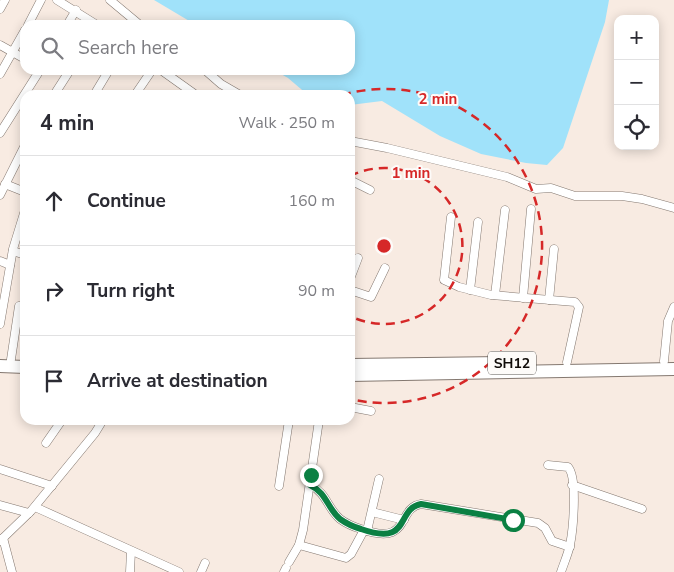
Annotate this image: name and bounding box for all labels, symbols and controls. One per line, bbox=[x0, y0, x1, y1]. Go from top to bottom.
map controls bbox=[614, 15, 659, 150]
button: + bbox=[614, 15, 659, 60]
search box bbox=[20, 20, 355, 75]
icon: search bbox=[38, 34, 66, 62]
text: Search here bbox=[78, 35, 179, 61]
button: − bbox=[614, 60, 659, 105]
text: 2 min bbox=[419, 89, 457, 109]
button: locate bbox=[614, 105, 659, 150]
text: 4 min bbox=[40, 109, 94, 137]
text: Walk · 250 m bbox=[239, 112, 335, 134]
text: 1 min bbox=[392, 163, 430, 183]
icon: ahead bbox=[40, 187, 68, 215]
text: Continue bbox=[87, 188, 166, 214]
text: 160 m bbox=[288, 190, 335, 212]
centre of rings bbox=[375, 237, 393, 255]
icon: right bbox=[40, 277, 68, 305]
text: Turn right bbox=[87, 278, 174, 304]
text: 90 m bbox=[298, 280, 335, 302]
road number: SH12 bbox=[488, 352, 536, 374]
icon: arrive bbox=[40, 367, 68, 395]
text: Arrive at destination bbox=[87, 368, 268, 394]
route end bbox=[300, 464, 323, 487]
route start bbox=[502, 509, 525, 532]

